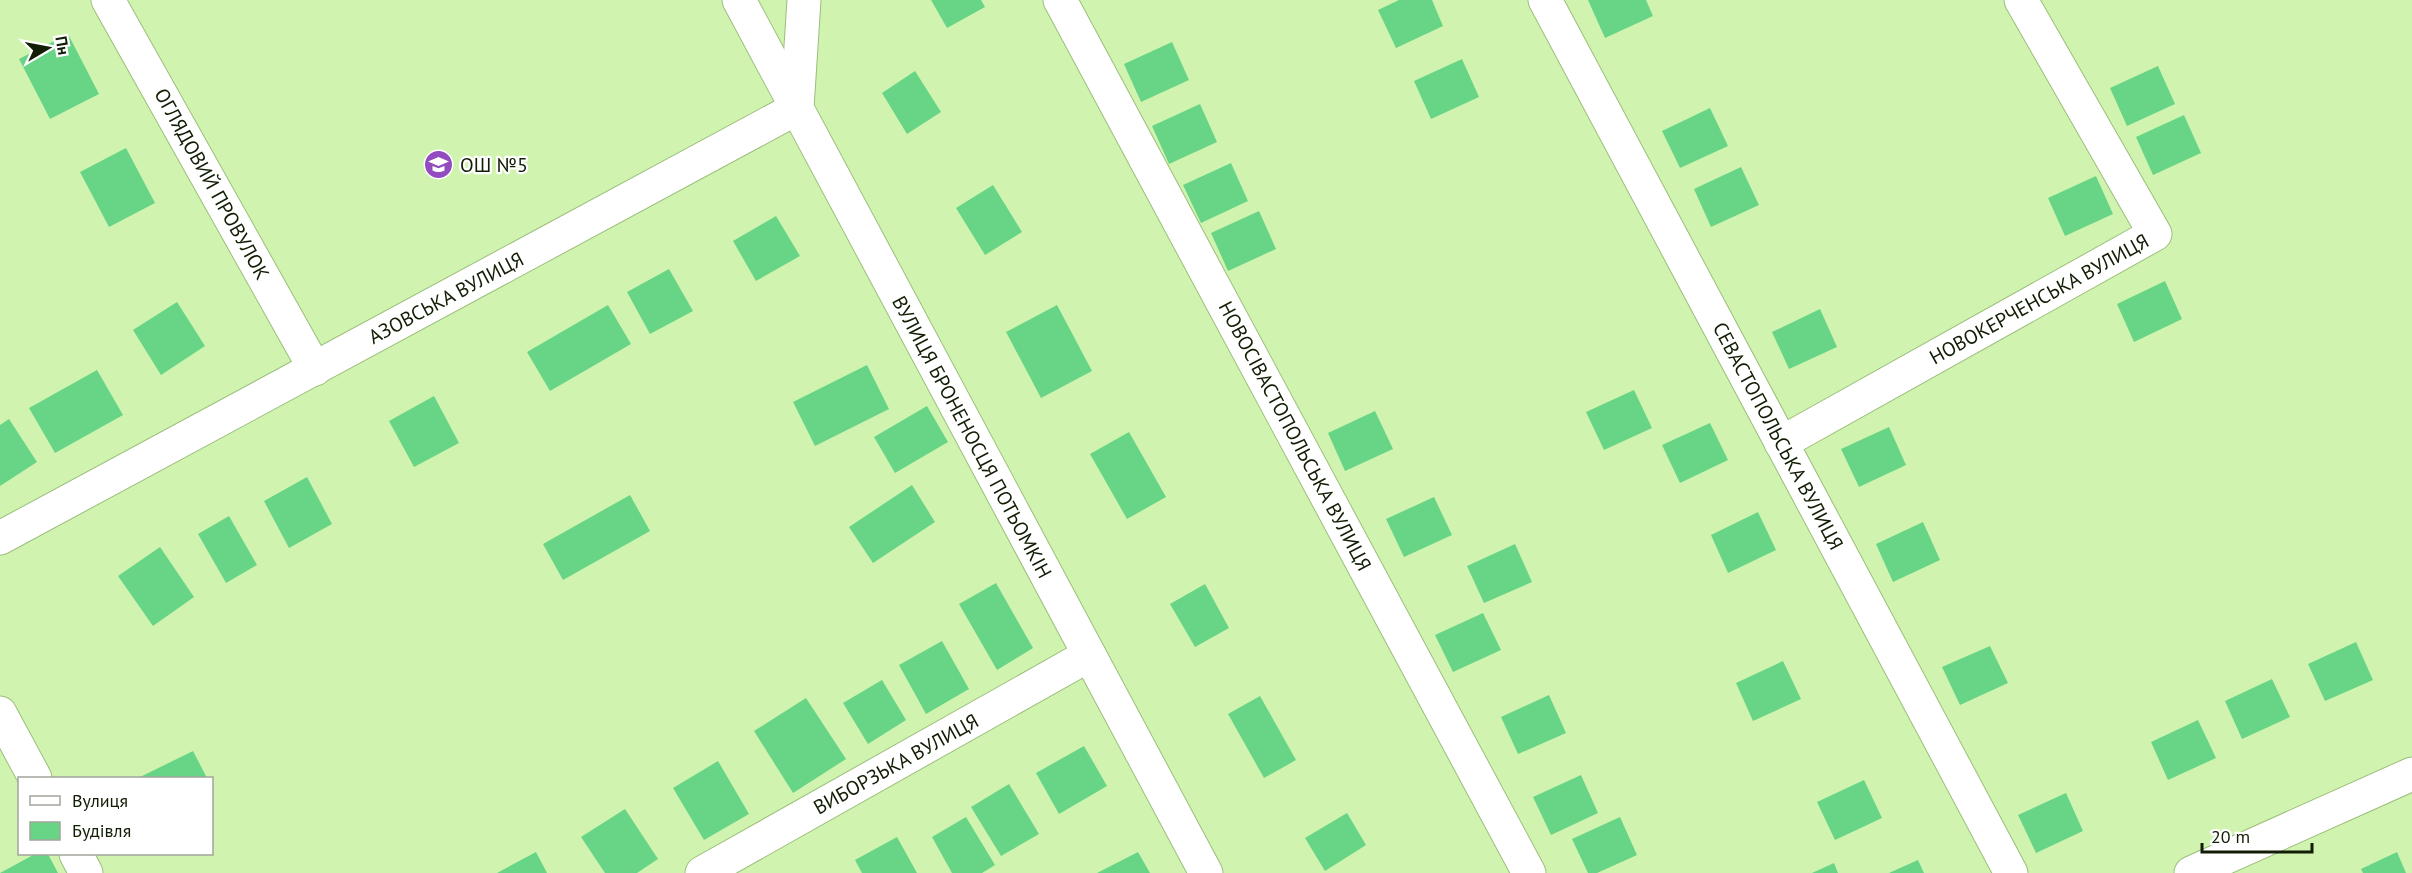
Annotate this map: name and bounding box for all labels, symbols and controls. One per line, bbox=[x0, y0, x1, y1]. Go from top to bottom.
north arrow bbox=[18, 18, 78, 78]
text: Пн bbox=[51, 34, 74, 56]
street label: ОГЛЯДОВИЙ ПРОВУЛОК bbox=[148, 84, 276, 284]
school or university icon: ОШ №5 bbox=[423, 149, 455, 181]
place label: ОШ №5 bbox=[460, 152, 528, 178]
street label: НОВОКЕРЧЕНСЬКА ВУЛИЦЯ bbox=[1925, 228, 2153, 370]
street label: АЗОВСЬКА ВУЛИЦЯ bbox=[364, 246, 528, 350]
street label: ВУЛИЦЯ БРОНЕНОСЦЯ ПОТЬОМКІН bbox=[886, 291, 1058, 583]
street label: НОВОСІВАСТОПОЛЬСЬКА ВУЛИЦЯ bbox=[1213, 297, 1377, 575]
street label: СЕВАСТОПОЛЬСЬКА ВУЛИЦЯ bbox=[1707, 318, 1849, 554]
street label: ВИБОРЗЬКА ВУЛИЦЯ bbox=[809, 708, 983, 820]
legend bbox=[18, 777, 213, 855]
text: Вулиця bbox=[72, 789, 128, 812]
scale bar bbox=[2202, 816, 2312, 854]
text: Будівля bbox=[72, 819, 131, 842]
text: 20 m bbox=[2211, 825, 2250, 848]

